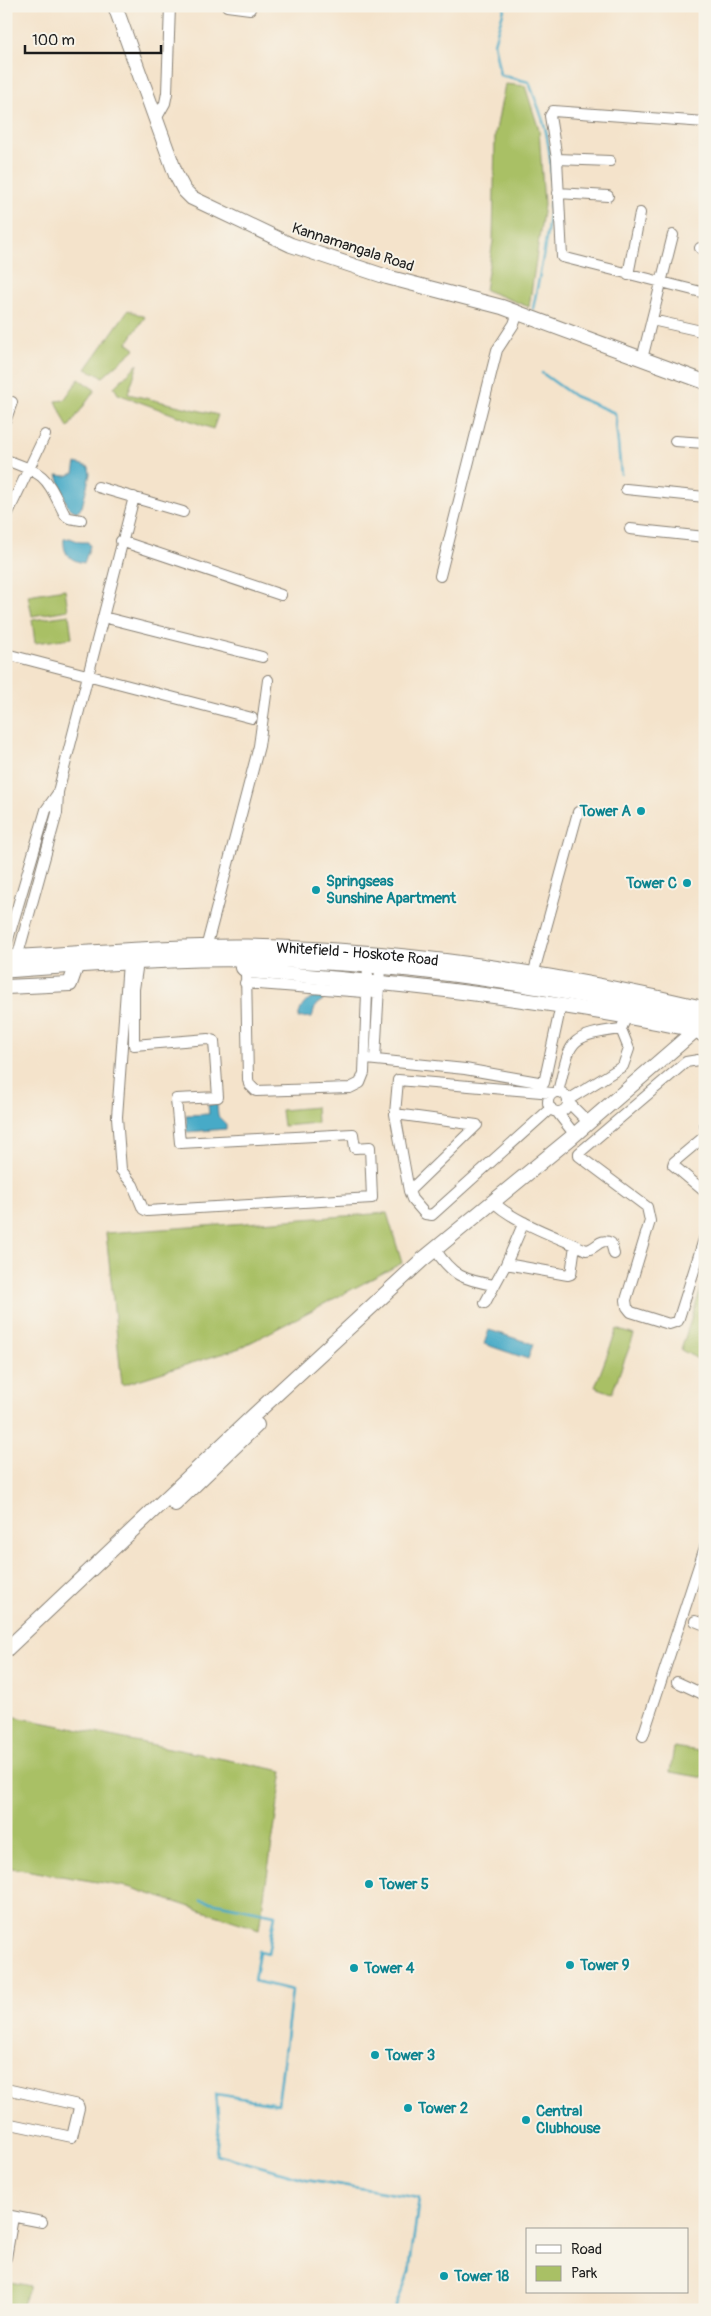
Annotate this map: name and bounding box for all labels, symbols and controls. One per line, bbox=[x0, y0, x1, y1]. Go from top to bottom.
scale bar bbox=[25, 22, 161, 54]
text: 100 m bbox=[32, 31, 75, 50]
street label: Kannamangala Road bbox=[289, 219, 416, 276]
place label: Tower A bbox=[579, 802, 631, 821]
marker: Tower A bbox=[635, 805, 647, 817]
place label: Springseas Sunshine Apartment bbox=[326, 872, 457, 908]
place label: Tower C bbox=[625, 874, 677, 893]
marker: Tower C bbox=[681, 877, 693, 889]
marker: Springseas Sunshine Apartment bbox=[310, 884, 322, 896]
street label: Whitefield - Hoskote Road bbox=[276, 939, 439, 971]
place label: Tower 5 bbox=[378, 1875, 429, 1894]
marker: Tower 5 bbox=[363, 1878, 375, 1890]
place label: Tower 9 bbox=[579, 1956, 630, 1975]
place label: Tower 4 bbox=[363, 1959, 415, 1978]
marker: Tower 9 bbox=[564, 1959, 576, 1971]
marker: Tower 4 bbox=[348, 1962, 360, 1974]
place label: Tower 3 bbox=[384, 2046, 435, 2065]
marker: Tower 3 bbox=[369, 2049, 381, 2061]
place label: Tower 2 bbox=[417, 2099, 468, 2118]
marker: Tower 2 bbox=[402, 2102, 414, 2114]
place label: Central Clubhouse bbox=[536, 2102, 601, 2138]
marker: Central Clubhouse bbox=[520, 2114, 532, 2126]
legend bbox=[526, 2228, 688, 2294]
text: Road bbox=[571, 2240, 602, 2259]
text: Park bbox=[571, 2264, 598, 2283]
place label: Tower 18 bbox=[453, 2267, 510, 2286]
marker: Tower 18 bbox=[438, 2270, 450, 2282]

